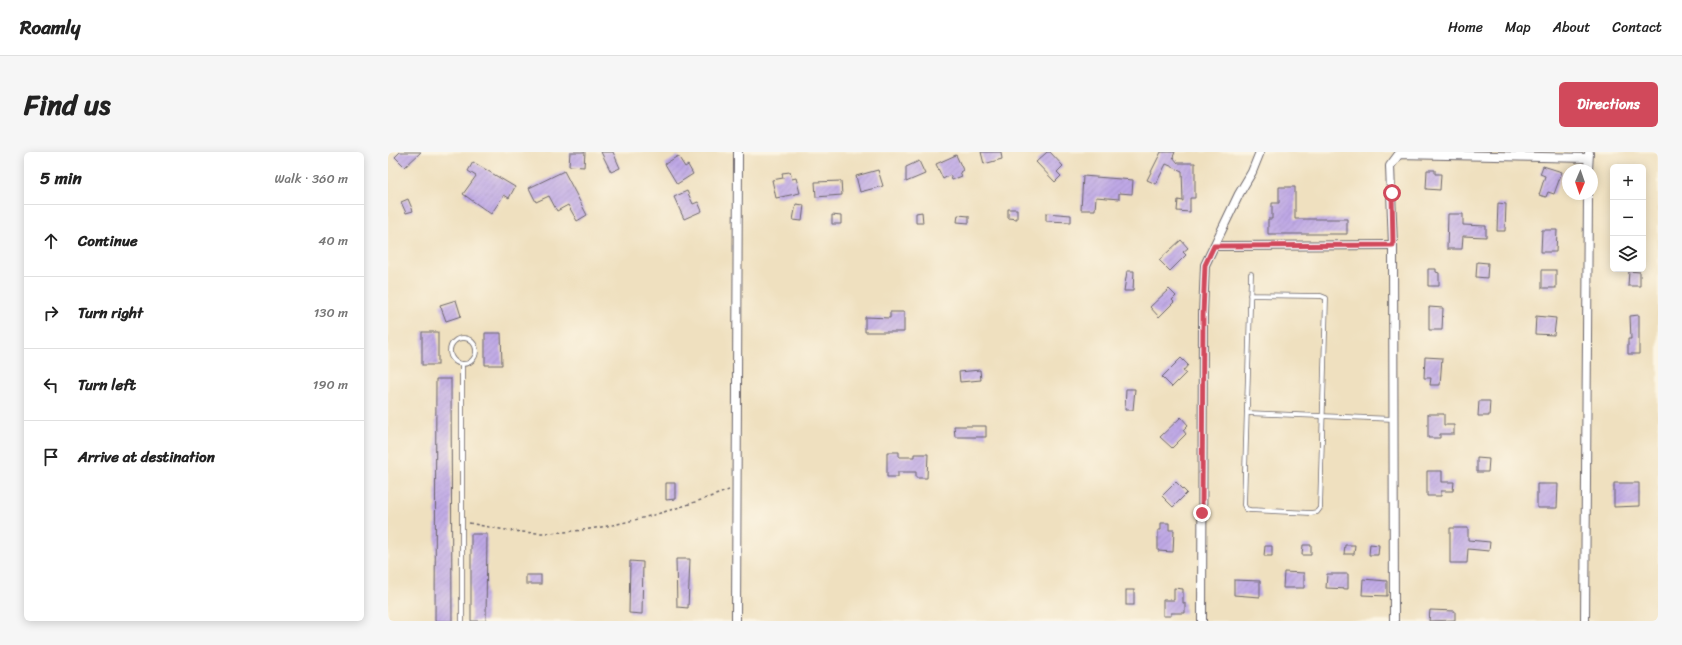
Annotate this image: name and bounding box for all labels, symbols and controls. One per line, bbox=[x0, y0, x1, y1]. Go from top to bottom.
text: Roamly bbox=[20, 11, 80, 44]
text: Home bbox=[1448, 15, 1483, 40]
text: Map bbox=[1505, 15, 1531, 40]
text: About bbox=[1553, 15, 1590, 40]
text: Contact bbox=[1612, 15, 1662, 40]
text: Find us bbox=[24, 80, 111, 129]
button: Directions bbox=[1559, 82, 1658, 127]
text: 5 min bbox=[40, 163, 82, 193]
north arrow bbox=[1562, 164, 1598, 200]
map controls bbox=[1610, 164, 1646, 272]
button: + bbox=[1610, 164, 1646, 200]
text: Walk · 360 m bbox=[274, 167, 348, 190]
route start bbox=[1383, 184, 1401, 202]
button: − bbox=[1610, 200, 1646, 236]
text: Continue bbox=[78, 228, 138, 254]
text: 40 m bbox=[318, 229, 348, 252]
icon: ahead bbox=[40, 230, 62, 252]
button: layers bbox=[1610, 236, 1646, 272]
text: Turn right bbox=[78, 300, 143, 326]
text: 130 m bbox=[314, 301, 348, 324]
icon: right bbox=[40, 302, 62, 324]
text: Turn left bbox=[78, 372, 136, 398]
text: 190 m bbox=[313, 373, 348, 396]
icon: left bbox=[40, 374, 62, 396]
text: Arrive at destination bbox=[78, 444, 215, 470]
icon: arrive bbox=[40, 446, 62, 468]
route end bbox=[1193, 504, 1211, 522]

